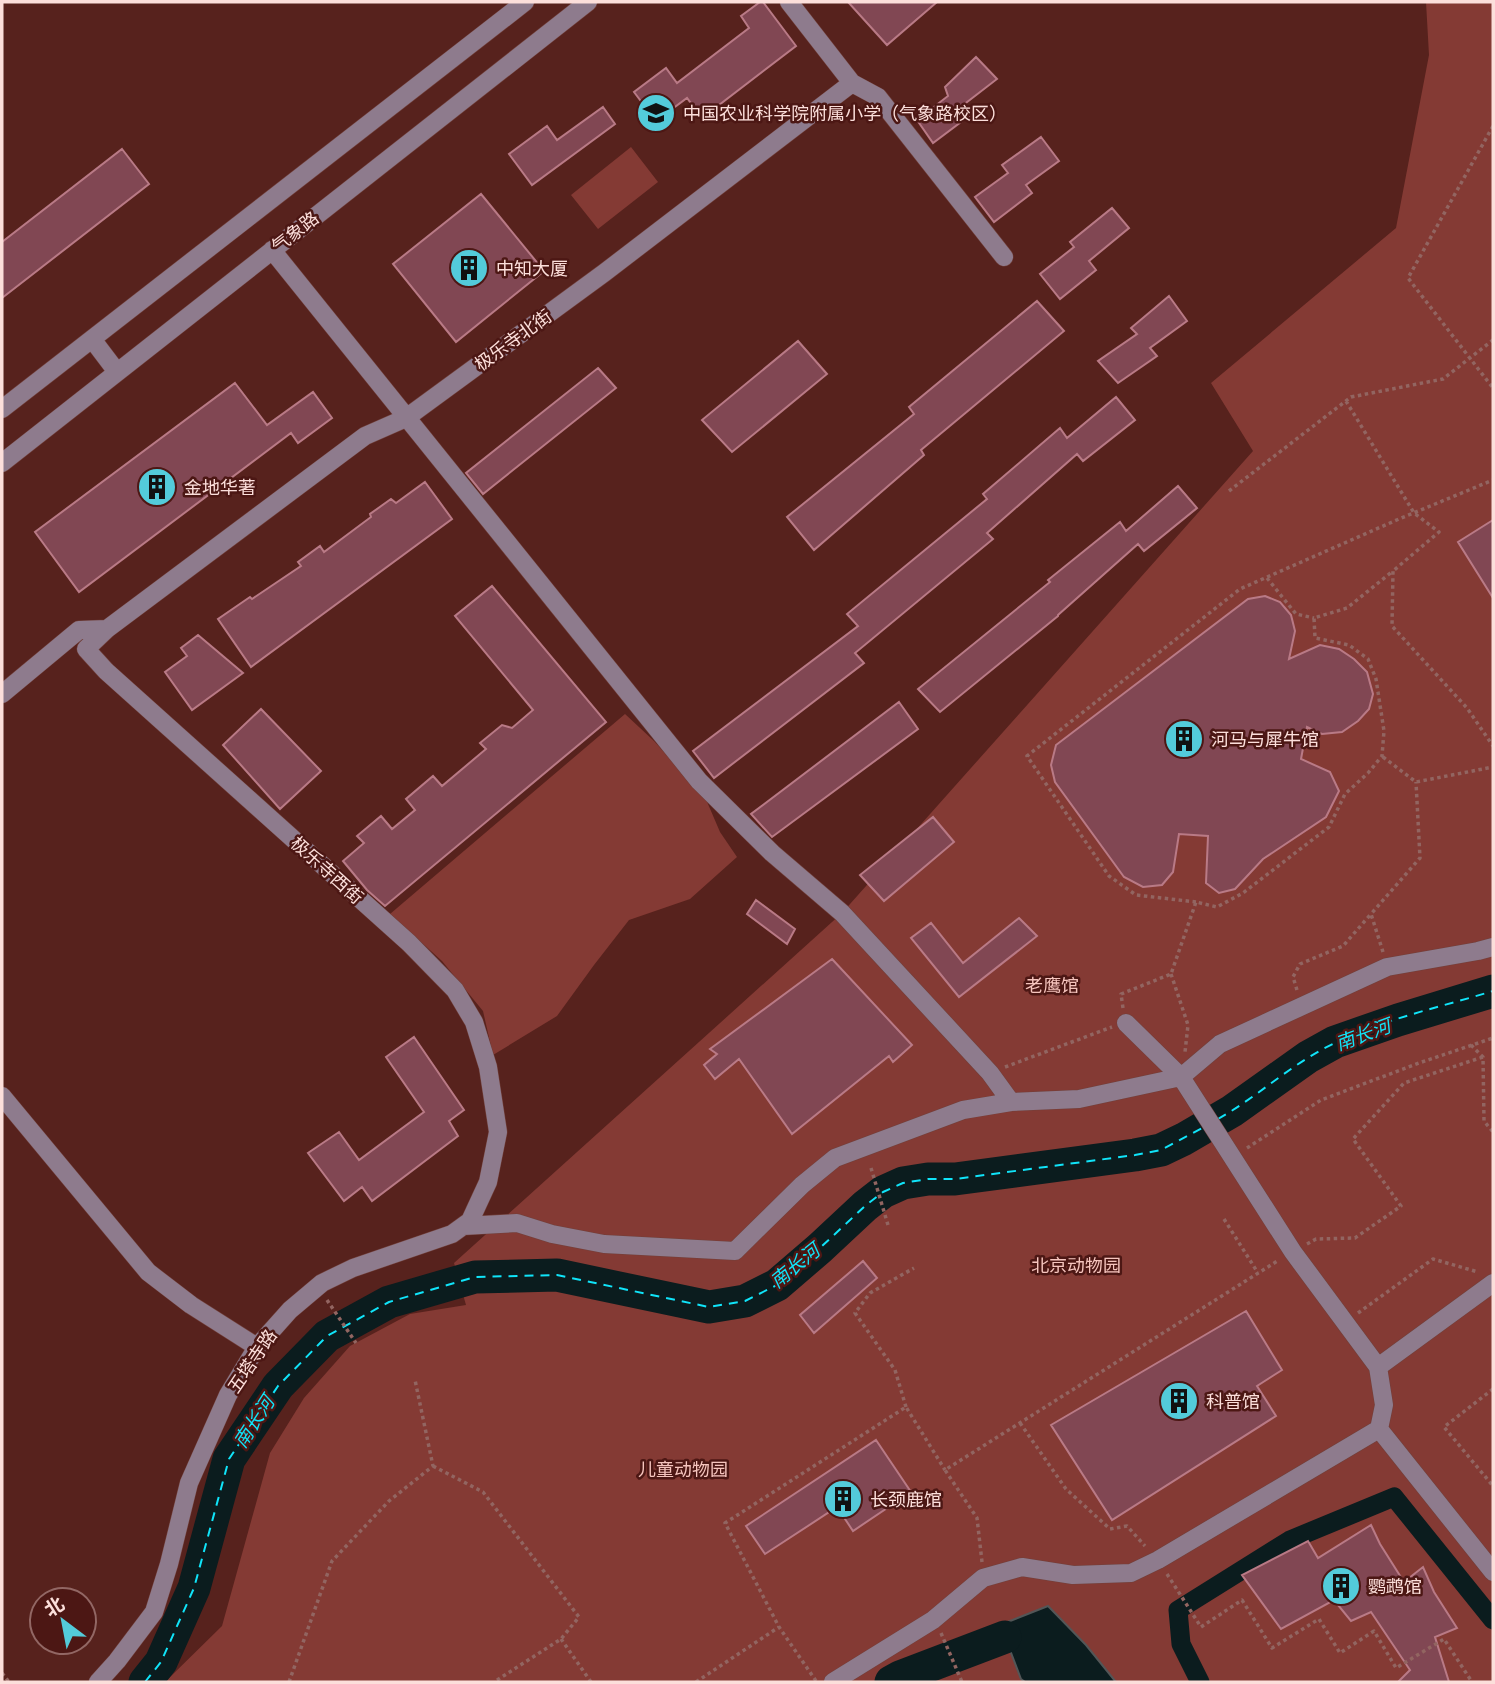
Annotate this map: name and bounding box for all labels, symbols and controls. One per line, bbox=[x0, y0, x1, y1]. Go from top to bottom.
school or university icon: 中国农业科学院附属小学（气象路校区） bbox=[635, 92, 677, 134]
place label: 中国农业科学院附属小学（气象路校区） bbox=[683, 103, 1007, 124]
street label: 气象路 bbox=[267, 207, 323, 257]
building icon: 中知大厦 bbox=[448, 247, 490, 289]
place label: 中知大厦 bbox=[496, 258, 568, 279]
street label: 极乐寺北街 bbox=[470, 305, 556, 375]
building icon: 金地华著 bbox=[136, 466, 178, 508]
place label: 金地华著 bbox=[184, 477, 256, 498]
building icon: 河马与犀牛馆 bbox=[1163, 718, 1205, 760]
place label: 河马与犀牛馆 bbox=[1211, 729, 1319, 750]
street label: 极乐寺西街 bbox=[287, 832, 367, 908]
park label: 老鹰馆 bbox=[1025, 975, 1079, 996]
water label: 南长河 bbox=[1332, 1013, 1397, 1056]
water label: 南长河 bbox=[766, 1237, 827, 1293]
park label: 北京动物园 bbox=[1031, 1255, 1121, 1276]
street label: 五塔寺路 bbox=[223, 1325, 281, 1397]
building icon: 科普馆 bbox=[1158, 1380, 1200, 1422]
water label: 南长河 bbox=[229, 1388, 281, 1452]
place label: 科普馆 bbox=[1206, 1391, 1260, 1412]
park label: 儿童动物园 bbox=[638, 1459, 728, 1480]
building icon: 长颈鹿馆 bbox=[822, 1478, 864, 1520]
place label: 长颈鹿馆 bbox=[870, 1489, 942, 1510]
building icon: 鹦鹉馆 bbox=[1320, 1565, 1362, 1607]
place label: 鹦鹉馆 bbox=[1368, 1576, 1422, 1597]
north arrow bbox=[28, 1586, 98, 1656]
text: 北 bbox=[40, 1592, 68, 1622]

